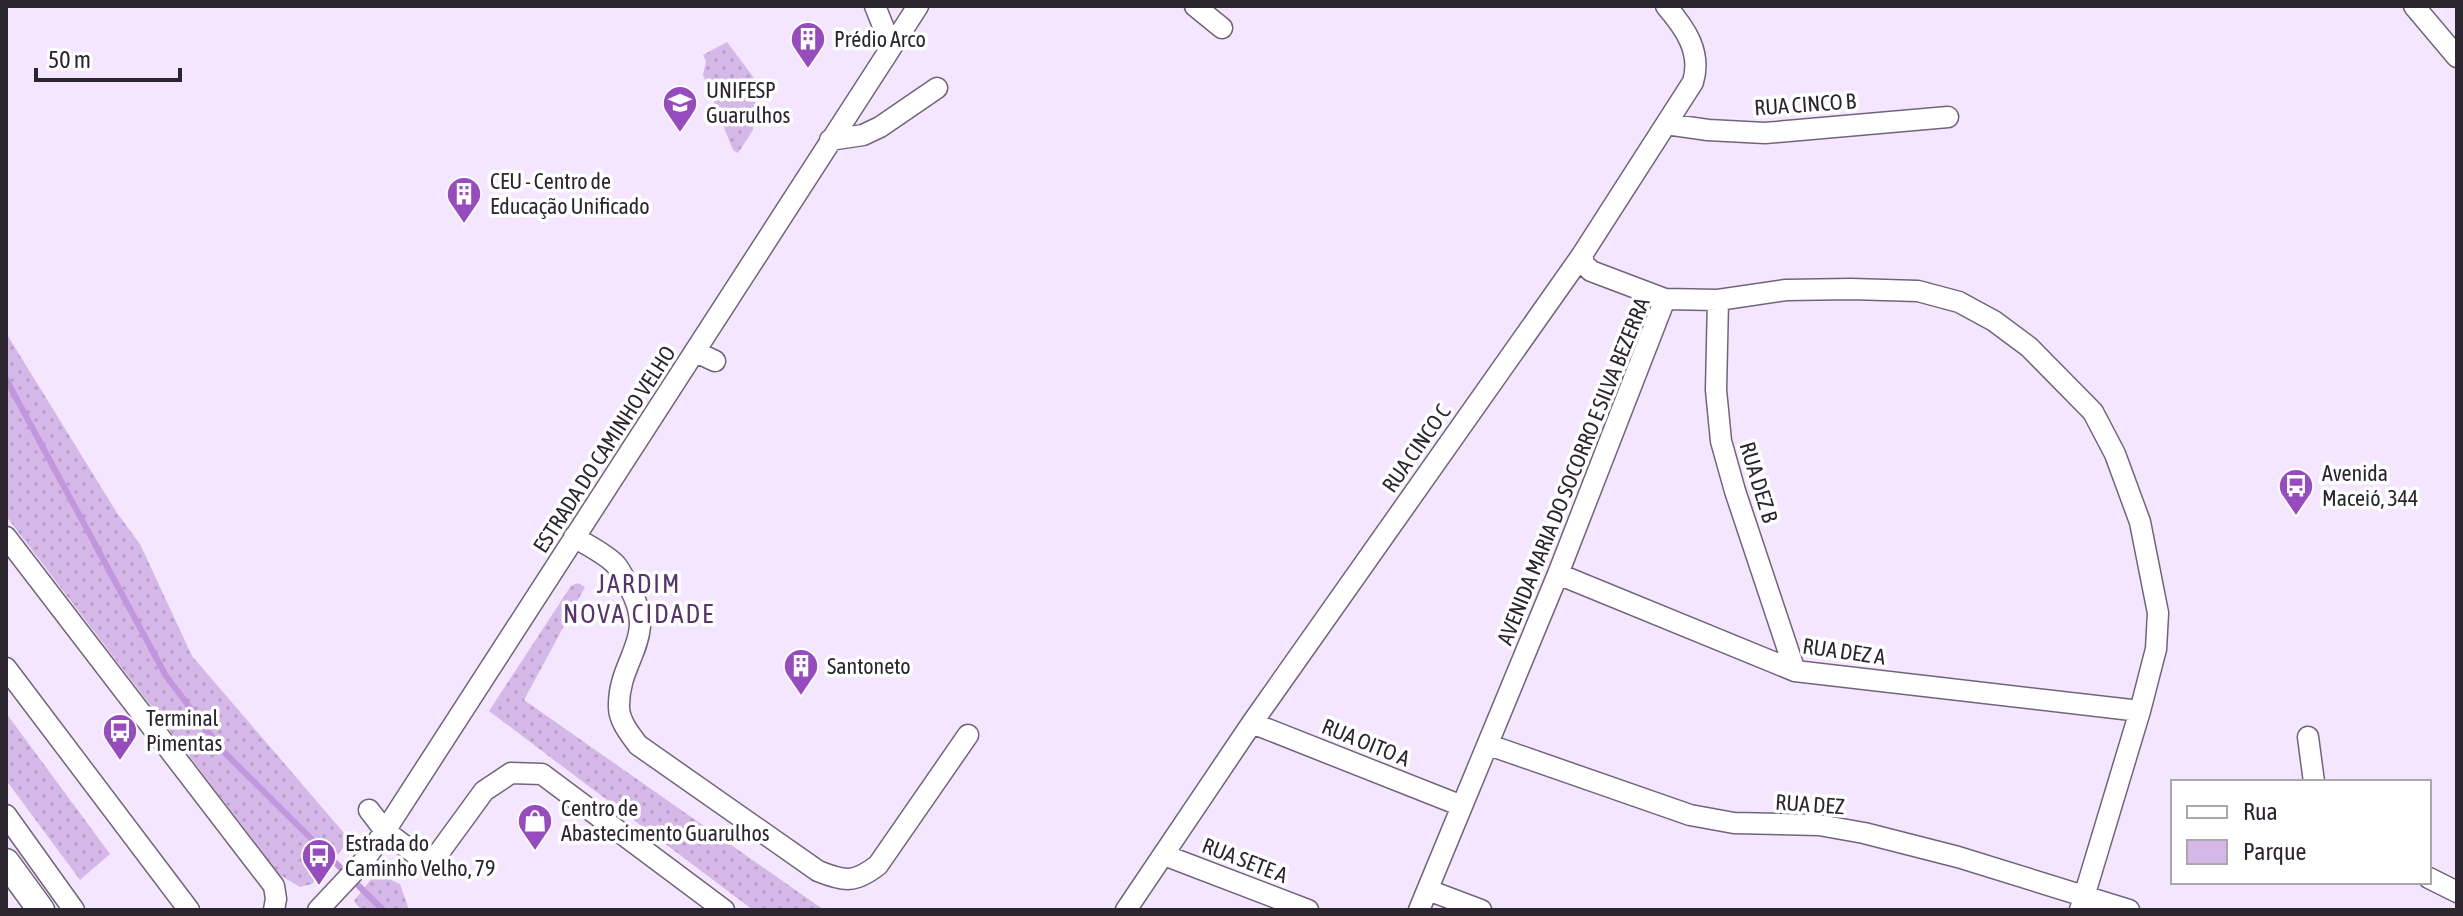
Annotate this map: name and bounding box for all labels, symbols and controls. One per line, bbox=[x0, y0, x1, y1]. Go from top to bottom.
building icon: Prédio Arco bbox=[789, 20, 827, 70]
place label: Prédio Arco bbox=[834, 26, 926, 52]
scale bar bbox=[36, 32, 180, 82]
text: 50 m bbox=[48, 46, 91, 73]
place label: UNIFESP Guarulhos bbox=[706, 77, 790, 128]
school or university icon: UNIFESP Guarulhos bbox=[661, 84, 699, 134]
street label: RUA CINCO B bbox=[1753, 87, 1857, 121]
place label: CEU - Centro de Educação Unificado bbox=[490, 168, 650, 219]
building icon: CEU - Centro de Educação Unificado bbox=[445, 175, 483, 225]
street label: AVENIDA MARIA DO SOCORRO E SILVA BEZERRA bbox=[1491, 294, 1655, 648]
street label: ESTRADA DO CAMINHO VELHO bbox=[527, 341, 681, 557]
street label: RUA CINCO C bbox=[1376, 399, 1456, 497]
street label: RUA DEZ B bbox=[1734, 439, 1784, 526]
place label: Avenida Maceió, 344 bbox=[2322, 460, 2418, 511]
bus stop icon: Avenida Maceió, 344 bbox=[2277, 467, 2315, 517]
district label: JARDIM NOVA CIDADE bbox=[563, 569, 715, 629]
street label: RUA DEZ A bbox=[1801, 632, 1887, 670]
building icon: Santoneto bbox=[782, 647, 820, 697]
place label: Santoneto bbox=[827, 653, 911, 679]
place label: Terminal Pimentas bbox=[146, 705, 222, 756]
bus stop icon: Terminal Pimentas bbox=[101, 712, 139, 762]
street label: RUA OITO A bbox=[1318, 713, 1414, 771]
legend bbox=[2171, 780, 2431, 884]
street label: RUA DEZ bbox=[1774, 789, 1846, 819]
place label: Centro de Abastecimento Guarulhos bbox=[561, 795, 770, 846]
text: Rua bbox=[2243, 798, 2278, 825]
shop icon: Centro de Abastecimento Guarulhos bbox=[516, 802, 554, 852]
place label: Estrada do Caminho Velho, 79 bbox=[345, 830, 495, 881]
street label: RUA SETE A bbox=[1199, 832, 1292, 888]
bus stop icon: Estrada do Caminho Velho, 79 bbox=[300, 837, 338, 887]
text: Parque bbox=[2243, 838, 2306, 865]

